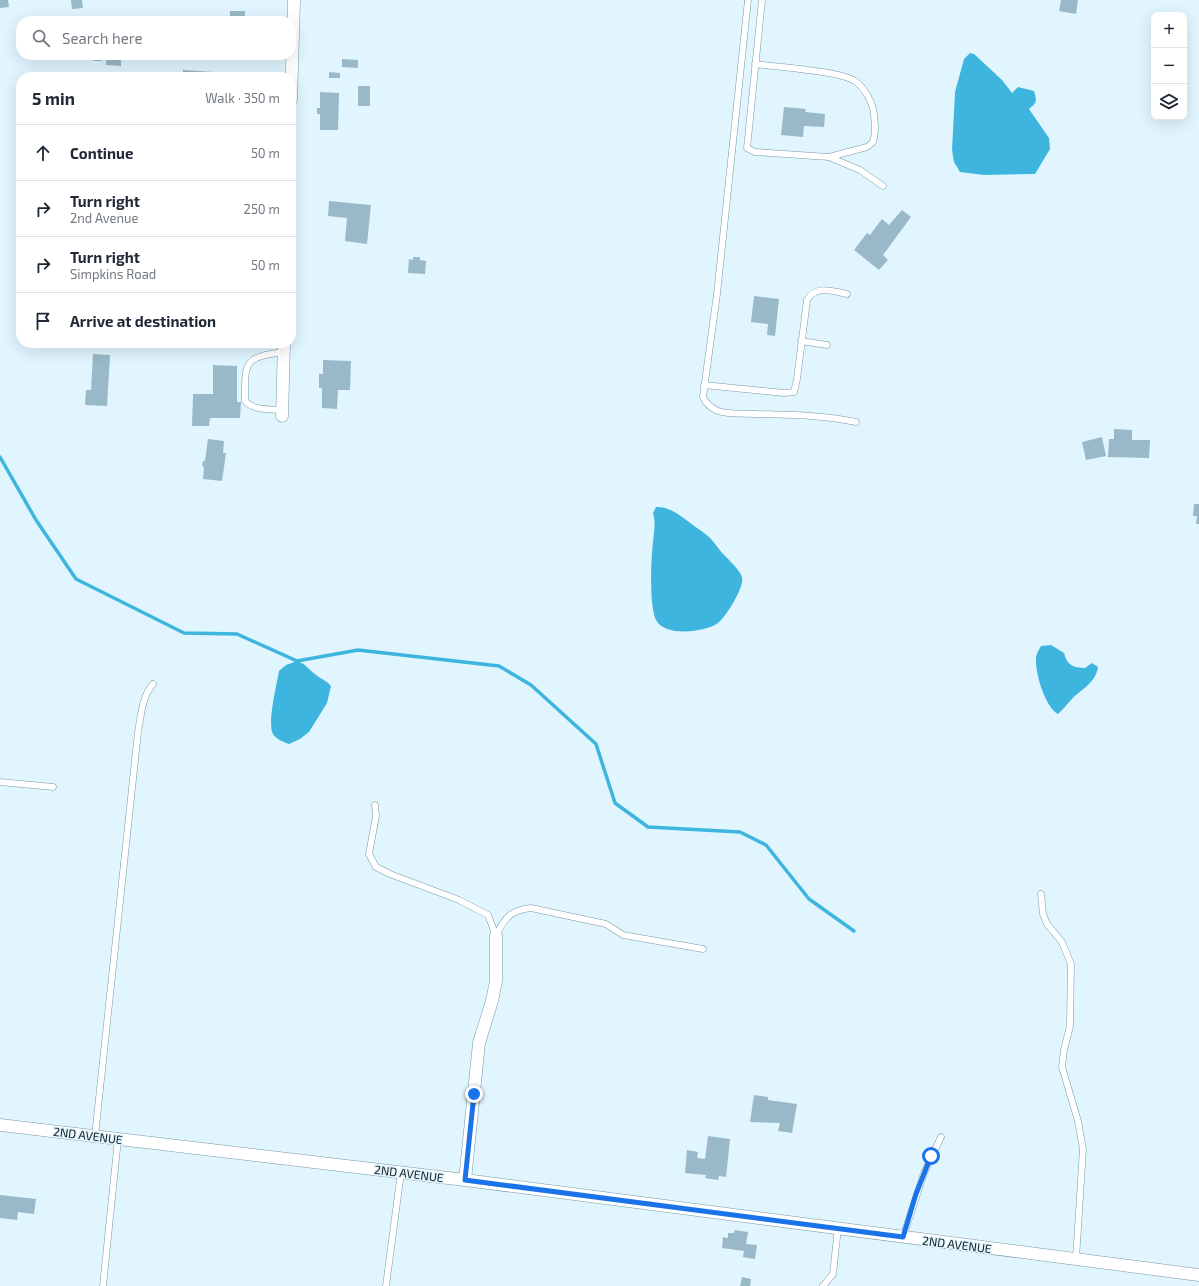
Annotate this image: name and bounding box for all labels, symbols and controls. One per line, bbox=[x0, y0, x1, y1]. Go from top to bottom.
map controls bbox=[1151, 12, 1187, 120]
button: + bbox=[1151, 12, 1187, 48]
search box bbox=[16, 16, 296, 60]
icon: search bbox=[30, 27, 52, 49]
text: Search here bbox=[62, 29, 143, 47]
button: − bbox=[1151, 48, 1187, 84]
button: layers bbox=[1151, 84, 1187, 120]
text: 5 min bbox=[32, 88, 75, 108]
text: Walk · 350 m bbox=[205, 90, 280, 106]
icon: ahead bbox=[32, 142, 54, 164]
text: Continue bbox=[70, 144, 133, 162]
text: 50 m bbox=[251, 145, 280, 161]
text: Turn right bbox=[70, 192, 140, 210]
icon: right bbox=[32, 198, 54, 220]
text: 250 m bbox=[244, 201, 280, 217]
text: 2nd Avenue bbox=[70, 210, 138, 226]
text: Turn right bbox=[70, 248, 140, 266]
icon: right bbox=[32, 254, 54, 276]
text: 50 m bbox=[251, 257, 280, 273]
text: Simpkins Road bbox=[70, 266, 156, 282]
icon: arrive bbox=[32, 310, 54, 332]
text: Arrive at destination bbox=[70, 312, 216, 330]
route end bbox=[465, 1085, 483, 1103]
street label: 2ND AVENUE bbox=[52, 1124, 124, 1146]
route start bbox=[922, 1147, 940, 1165]
street label: 2ND AVENUE bbox=[373, 1162, 445, 1184]
street label: 2ND AVENUE bbox=[921, 1233, 993, 1255]

